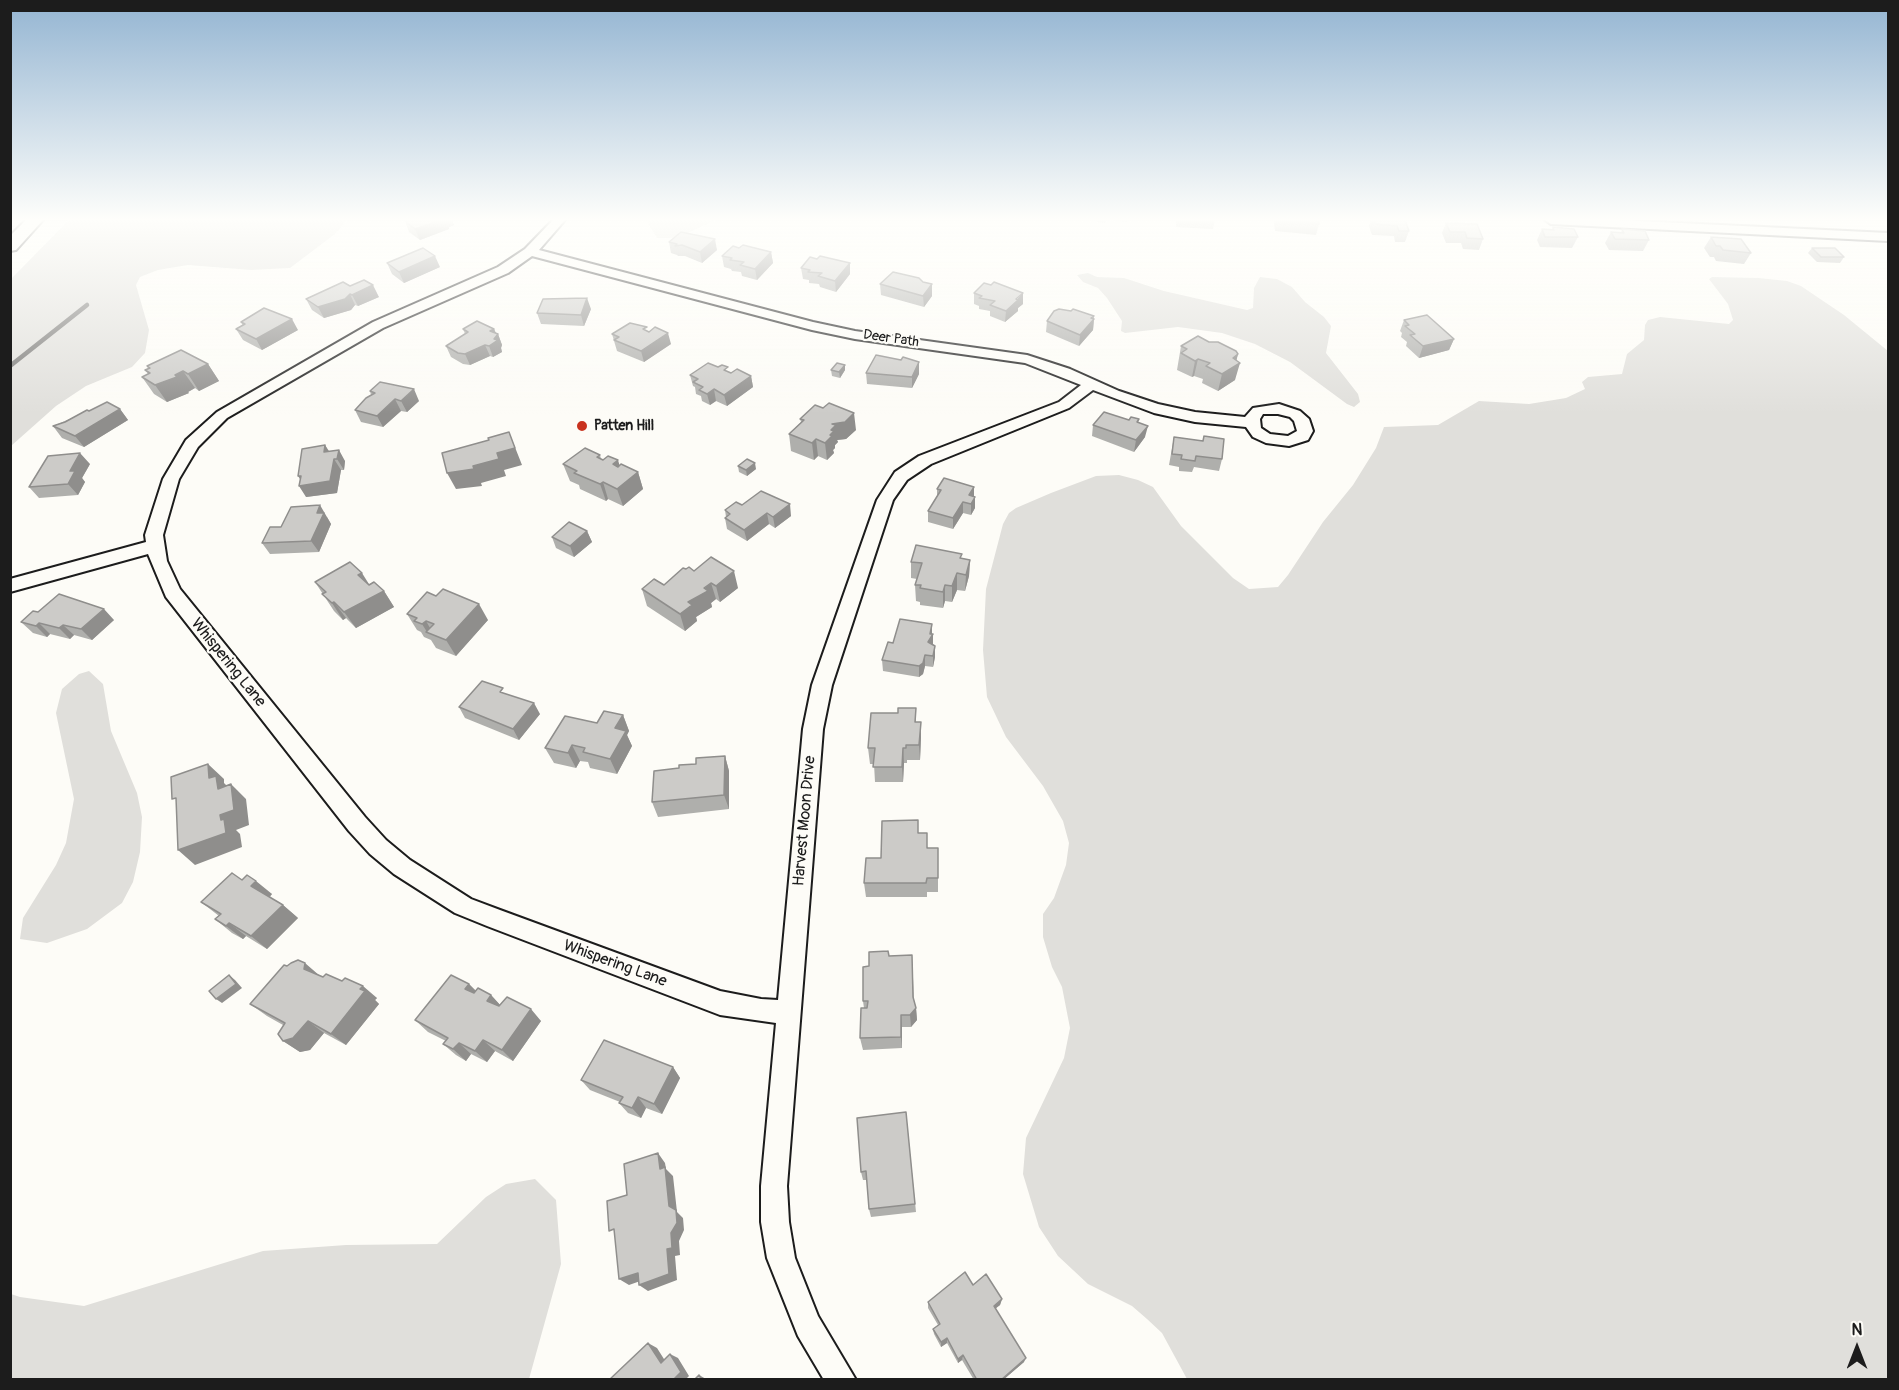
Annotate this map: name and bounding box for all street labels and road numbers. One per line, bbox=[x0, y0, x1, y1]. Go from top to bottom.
street label: Deer Path bbox=[862, 327, 920, 351]
street label: Whispering Lane bbox=[186, 615, 270, 711]
street label: Harvest Moon Drive bbox=[790, 755, 820, 887]
street label: Whispering Lane bbox=[561, 936, 669, 992]

